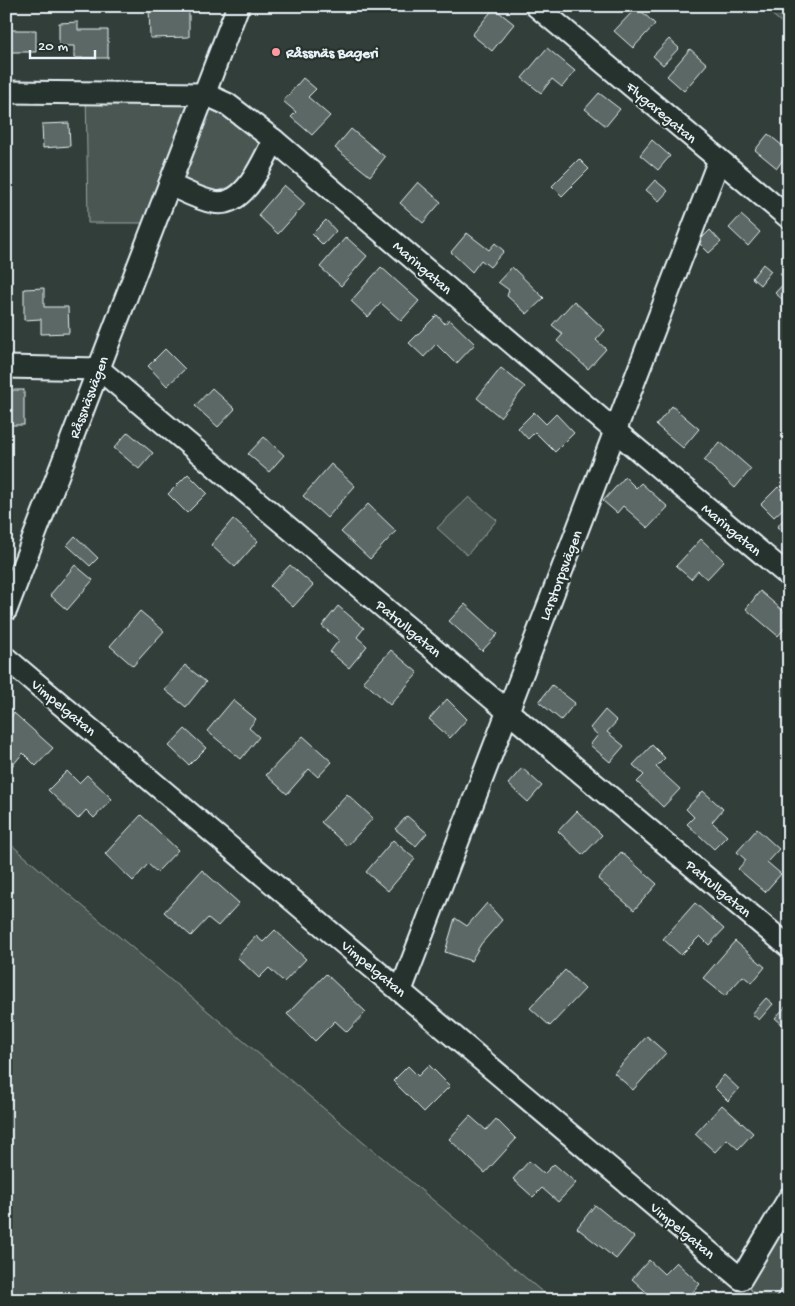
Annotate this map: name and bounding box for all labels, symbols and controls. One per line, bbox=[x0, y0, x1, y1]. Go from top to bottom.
scale bar bbox=[30, 28, 95, 60]
text: 20 m bbox=[38, 38, 68, 56]
place label: Råssnäs Bageri bbox=[285, 45, 379, 63]
marker: Råssnäs Bageri bbox=[270, 46, 282, 58]
street label: Flygaregatan bbox=[621, 78, 700, 148]
street label: Maringatan bbox=[388, 238, 455, 299]
street label: Råssnäsvägen bbox=[66, 354, 114, 441]
street label: Maringatan bbox=[697, 500, 764, 561]
street label: Larstorpsvägen bbox=[536, 528, 587, 623]
street label: Patrullgatan bbox=[370, 596, 444, 662]
street label: Vimpelgatan bbox=[26, 676, 99, 741]
street label: Patrullgatan bbox=[680, 856, 754, 922]
street label: Vimpelgatan bbox=[336, 937, 409, 1002]
street label: Vimpelgatan bbox=[645, 1199, 718, 1264]

